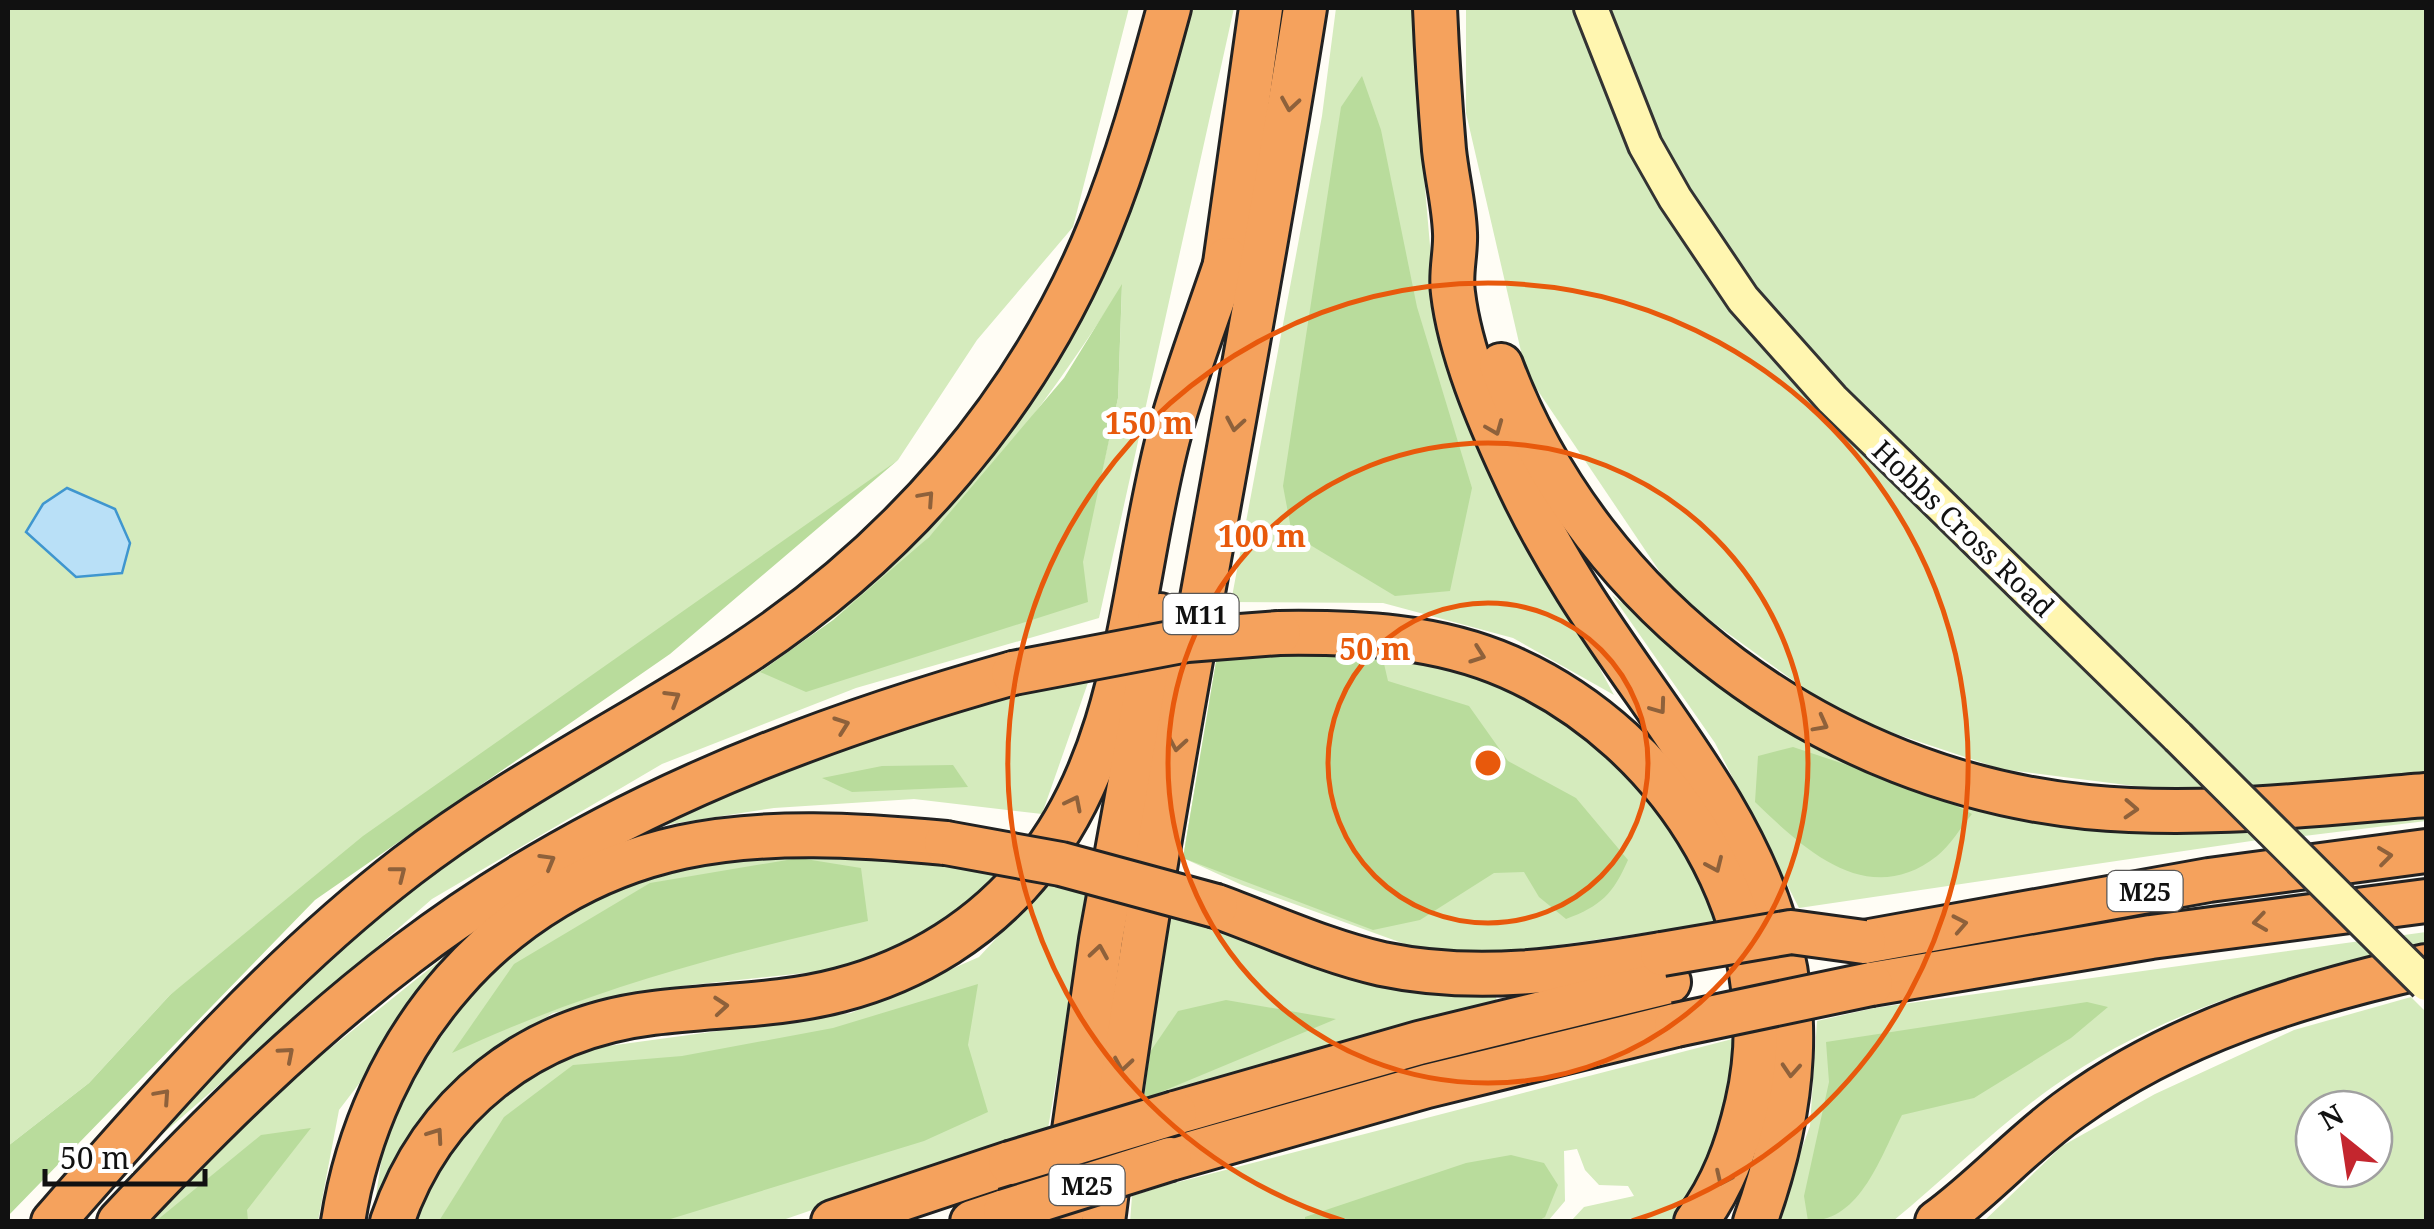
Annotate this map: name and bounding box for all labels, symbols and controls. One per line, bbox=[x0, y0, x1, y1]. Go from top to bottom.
one-way arrow bbox=[1280, 96, 1301, 112]
text: 150 m bbox=[1105, 402, 1193, 443]
one-way arrow bbox=[1226, 415, 1247, 432]
one-way arrow bbox=[1484, 419, 1504, 436]
street label: Hobbs Cross Road bbox=[1865, 431, 2063, 625]
one-way arrow bbox=[916, 491, 934, 510]
text: 100 m bbox=[1218, 515, 1306, 556]
road number: M11 bbox=[1164, 594, 1238, 634]
text: 50 m bbox=[1339, 628, 1411, 669]
one-way arrow bbox=[1469, 643, 1486, 664]
one-way arrow bbox=[662, 691, 680, 710]
one-way arrow bbox=[1648, 696, 1665, 714]
one-way arrow bbox=[1810, 712, 1828, 731]
one-way arrow bbox=[833, 716, 850, 737]
one-way arrow bbox=[1167, 736, 1188, 752]
centre of rings bbox=[1470, 745, 1506, 781]
one-way arrow bbox=[1062, 795, 1081, 813]
one-way arrow bbox=[2124, 799, 2140, 820]
one-way arrow bbox=[2377, 846, 2393, 867]
one-way arrow bbox=[537, 854, 555, 873]
one-way arrow bbox=[1703, 855, 1723, 873]
one-way arrow bbox=[388, 867, 406, 885]
road number: M25 bbox=[2108, 871, 2182, 911]
one-way arrow bbox=[2252, 911, 2268, 932]
one-way arrow bbox=[1952, 914, 1969, 935]
one-way arrow bbox=[1088, 943, 1109, 960]
one-way arrow bbox=[713, 996, 729, 1018]
one-way arrow bbox=[275, 1047, 294, 1065]
one-way arrow bbox=[1114, 1056, 1135, 1073]
one-way arrow bbox=[1780, 1062, 1802, 1078]
one-way arrow bbox=[152, 1089, 170, 1108]
north arrow bbox=[2294, 1089, 2394, 1189]
text: N bbox=[2312, 1095, 2350, 1138]
scale bar bbox=[45, 1124, 205, 1186]
one-way arrow bbox=[424, 1127, 442, 1146]
text: 50 m bbox=[60, 1137, 130, 1178]
road number: M25 bbox=[1050, 1165, 1124, 1205]
one-way arrow bbox=[1715, 1168, 1735, 1186]

